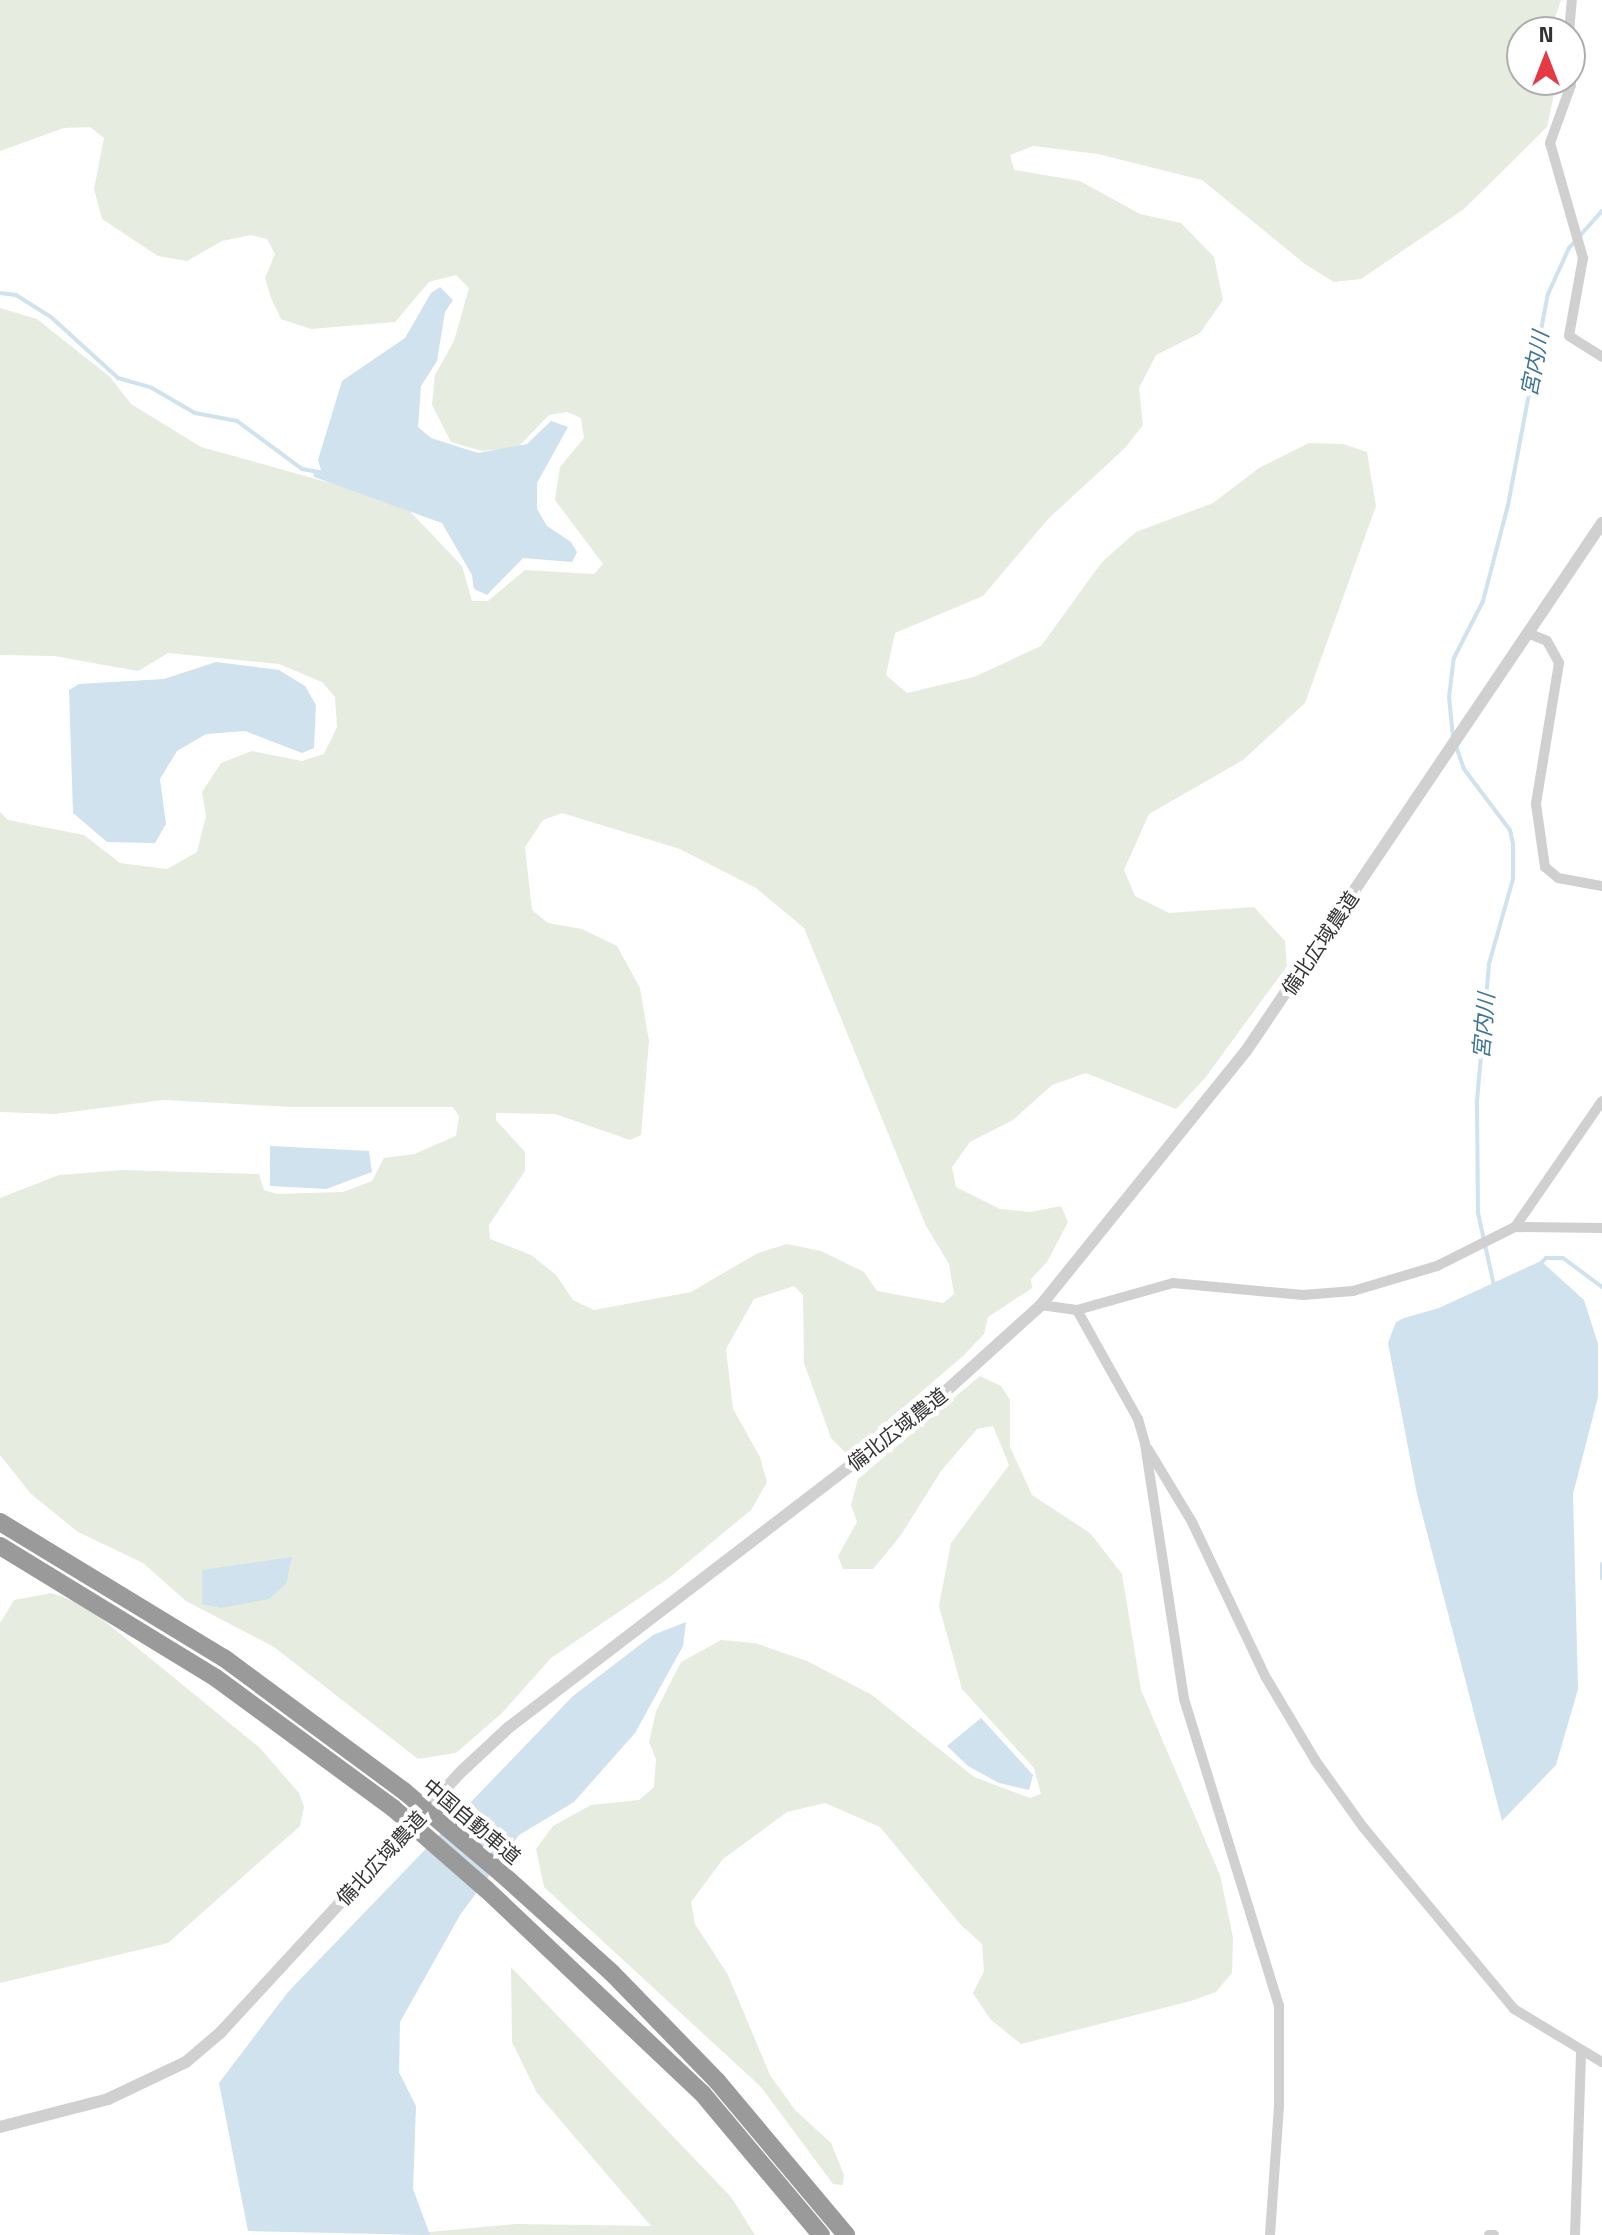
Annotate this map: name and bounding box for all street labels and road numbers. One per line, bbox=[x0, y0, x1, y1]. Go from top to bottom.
street label: 備北広域農道 bbox=[1277, 887, 1363, 999]
street label: 備北広域農道 bbox=[842, 1383, 952, 1475]
street label: 中国自動車道 bbox=[418, 1773, 526, 1869]
street label: 備北広域農道 bbox=[331, 1806, 431, 1910]

